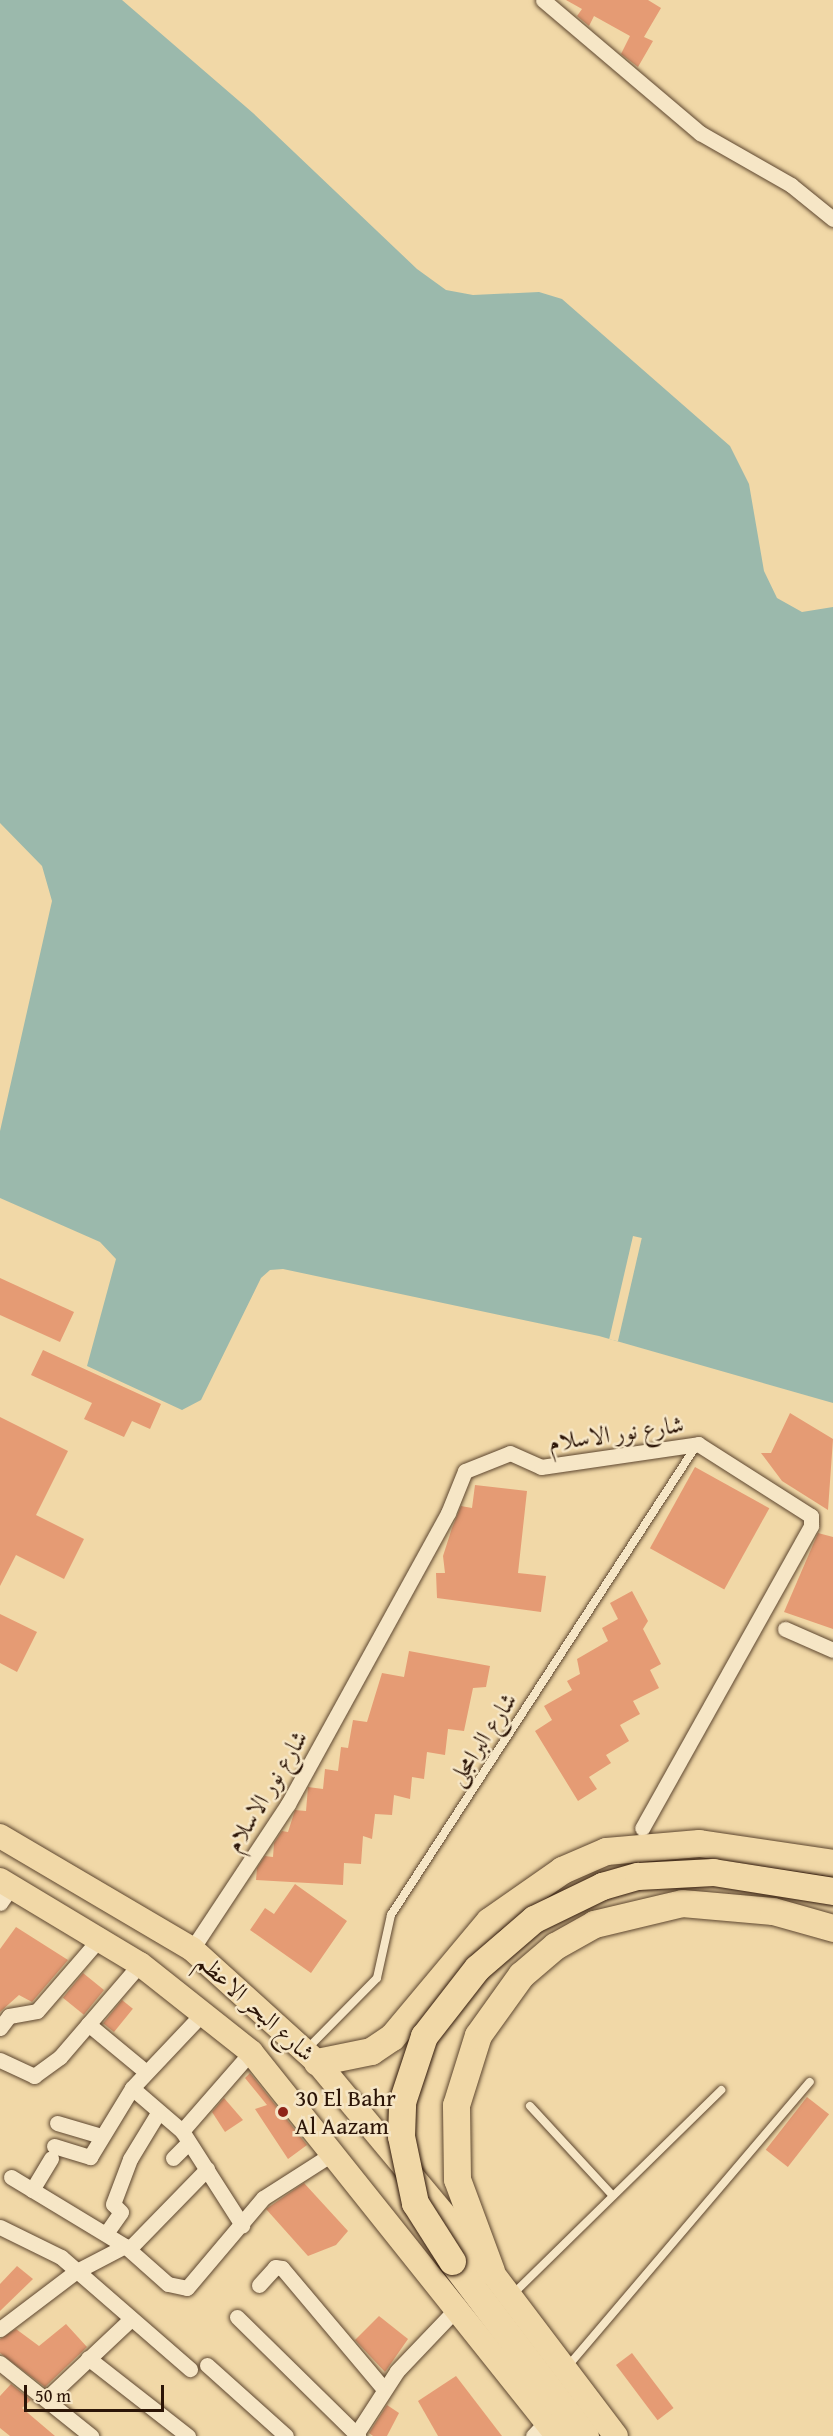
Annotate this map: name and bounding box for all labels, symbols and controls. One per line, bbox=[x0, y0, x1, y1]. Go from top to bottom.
street label: شارع نور الاسلام bbox=[546, 1409, 686, 1457]
street label: شارع البرامجلى bbox=[441, 1687, 523, 1791]
street label: شارع نور الاسلام bbox=[219, 1725, 313, 1857]
street label: شارع البحر الاعظم bbox=[191, 1947, 321, 2067]
place label: 30 El Bahr Al Aazam bbox=[295, 2084, 396, 2140]
marker: 30 El Bahr Al Aazam bbox=[276, 2105, 290, 2119]
scale bar bbox=[27, 2373, 166, 2411]
text: 50 m bbox=[35, 2382, 71, 2409]

